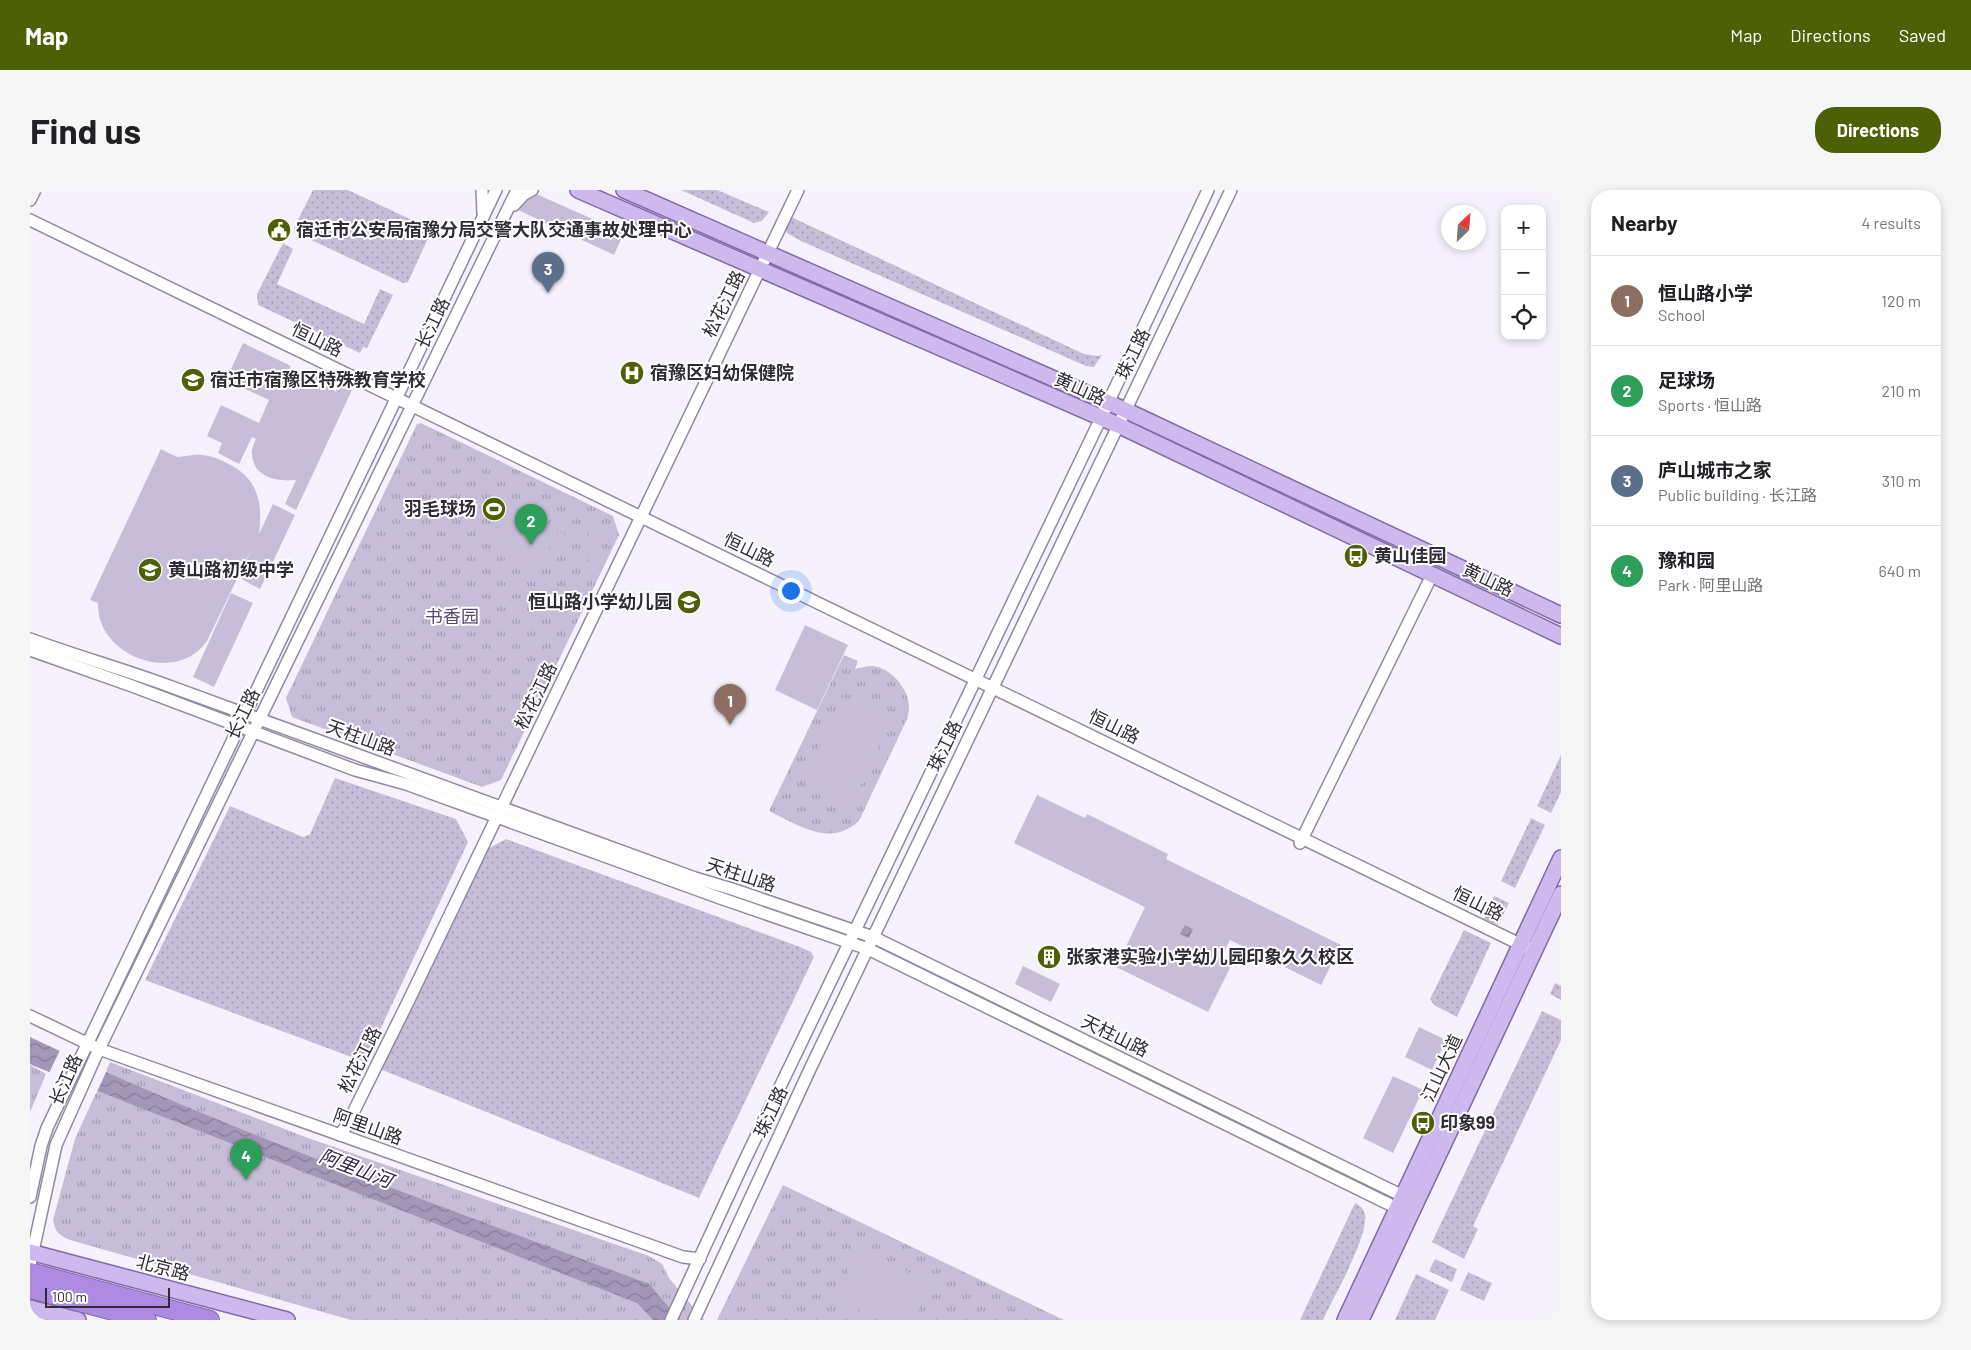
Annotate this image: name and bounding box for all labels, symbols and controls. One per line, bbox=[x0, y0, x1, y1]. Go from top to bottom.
text: Map bbox=[25, 21, 68, 50]
text: Map bbox=[1730, 24, 1762, 46]
text: Directions bbox=[1790, 24, 1871, 46]
text: Saved bbox=[1899, 24, 1946, 46]
button: Directions bbox=[1815, 107, 1941, 153]
text: Find us bbox=[30, 109, 141, 151]
north arrow bbox=[1441, 205, 1486, 250]
map controls bbox=[1501, 205, 1546, 340]
button: + bbox=[1501, 205, 1546, 250]
text: Nearby bbox=[1611, 210, 1677, 235]
text: 4 results bbox=[1861, 213, 1921, 232]
public building icon: 宿迁市公安局宿豫分局交警大队交通事故处理中心 bbox=[266, 217, 292, 243]
place label: 宿迁市公安局宿豫分局交警大队交通事故处理中心 bbox=[296, 218, 692, 240]
button: − bbox=[1501, 250, 1546, 295]
pin: 3 bbox=[532, 252, 564, 293]
street label: 松花江路 bbox=[697, 266, 749, 341]
text: 恒山路小学 bbox=[1658, 281, 1753, 304]
text: 1 bbox=[1624, 291, 1630, 310]
text: 120 m bbox=[1881, 291, 1921, 310]
street label: 长江路 bbox=[410, 293, 454, 352]
button: locate bbox=[1501, 295, 1546, 340]
text: School bbox=[1658, 305, 1705, 324]
street label: 恒山路 bbox=[288, 317, 347, 361]
street label: 珠江路 bbox=[1110, 324, 1154, 383]
hospital icon: 宿豫区妇幼保健院 bbox=[619, 360, 645, 386]
place label: 宿豫区妇幼保健院 bbox=[650, 361, 794, 383]
school or university icon: 宿迁市宿豫区特殊教育学校 bbox=[180, 367, 206, 393]
street label: 黄山路 bbox=[1051, 367, 1110, 409]
place label: 宿迁市宿豫区特殊教育学校 bbox=[210, 368, 426, 390]
text: 足球场 bbox=[1658, 368, 1715, 391]
text: 2 bbox=[1623, 381, 1631, 400]
text: 210 m bbox=[1882, 381, 1921, 400]
text: Sports · 恒山路 bbox=[1658, 395, 1762, 414]
text: 庐山城市之家 bbox=[1658, 458, 1772, 481]
text: 3 bbox=[1623, 471, 1631, 490]
text: 310 m bbox=[1882, 471, 1921, 490]
text: Public building · 长江路 bbox=[1658, 485, 1817, 504]
sports icon: 羽毛球场 bbox=[481, 496, 507, 522]
place label: 羽毛球场 bbox=[404, 497, 476, 519]
pin: 2 bbox=[515, 504, 547, 545]
street label: 恒山路 bbox=[720, 527, 779, 571]
bus stop icon: 黄山佳园 bbox=[1343, 543, 1369, 569]
place label: 黄山佳园 bbox=[1374, 544, 1446, 566]
text: 豫和园 bbox=[1658, 548, 1715, 571]
school or university icon: 黄山路初级中学 bbox=[137, 557, 163, 583]
place label: 黄山路初级中学 bbox=[168, 558, 294, 580]
street label: 黄山路 bbox=[1459, 558, 1518, 600]
text: 4 bbox=[1622, 561, 1632, 580]
text: 640 m bbox=[1878, 561, 1921, 580]
text: Park · 阿里山路 bbox=[1658, 575, 1763, 594]
your location bbox=[778, 578, 804, 604]
school or university icon: 恒山路小学幼儿园 bbox=[676, 589, 702, 615]
place label: 恒山路小学幼儿园 bbox=[528, 590, 672, 612]
park label: 书香园 bbox=[425, 605, 479, 627]
street label: 松花江路 bbox=[509, 658, 561, 733]
street label: 长江路 bbox=[220, 684, 264, 743]
pin: 1 bbox=[714, 684, 746, 725]
street label: 恒山路 bbox=[1085, 704, 1144, 748]
street label: 天柱山路 bbox=[324, 714, 399, 760]
street label: 珠江路 bbox=[922, 716, 966, 775]
street label: 天柱山路 bbox=[704, 852, 779, 896]
street label: 恒山路 bbox=[1449, 881, 1508, 925]
building icon: 张家港实验小学幼儿园印象久久校区 bbox=[1036, 944, 1062, 970]
place label: 张家港实验小学幼儿园印象久久校区 bbox=[1066, 945, 1354, 967]
street label: 天柱山路 bbox=[1078, 1009, 1153, 1061]
street label: 松花江路 bbox=[333, 1022, 385, 1097]
street label: 江山大道 bbox=[1416, 1030, 1466, 1105]
street label: 长江路 bbox=[44, 1050, 86, 1109]
street label: 珠江路 bbox=[749, 1082, 791, 1141]
street label: 阿里山路 bbox=[331, 1103, 406, 1149]
bus stop icon: 印象99 bbox=[1410, 1110, 1436, 1136]
place label: 印象99 bbox=[1440, 1111, 1495, 1133]
pin: 4 bbox=[230, 1139, 262, 1180]
water label: 阿里山河 bbox=[317, 1143, 400, 1193]
street label: 北京路 bbox=[134, 1249, 192, 1285]
scale bar bbox=[45, 1285, 170, 1308]
text: 100 m bbox=[52, 1288, 87, 1305]

